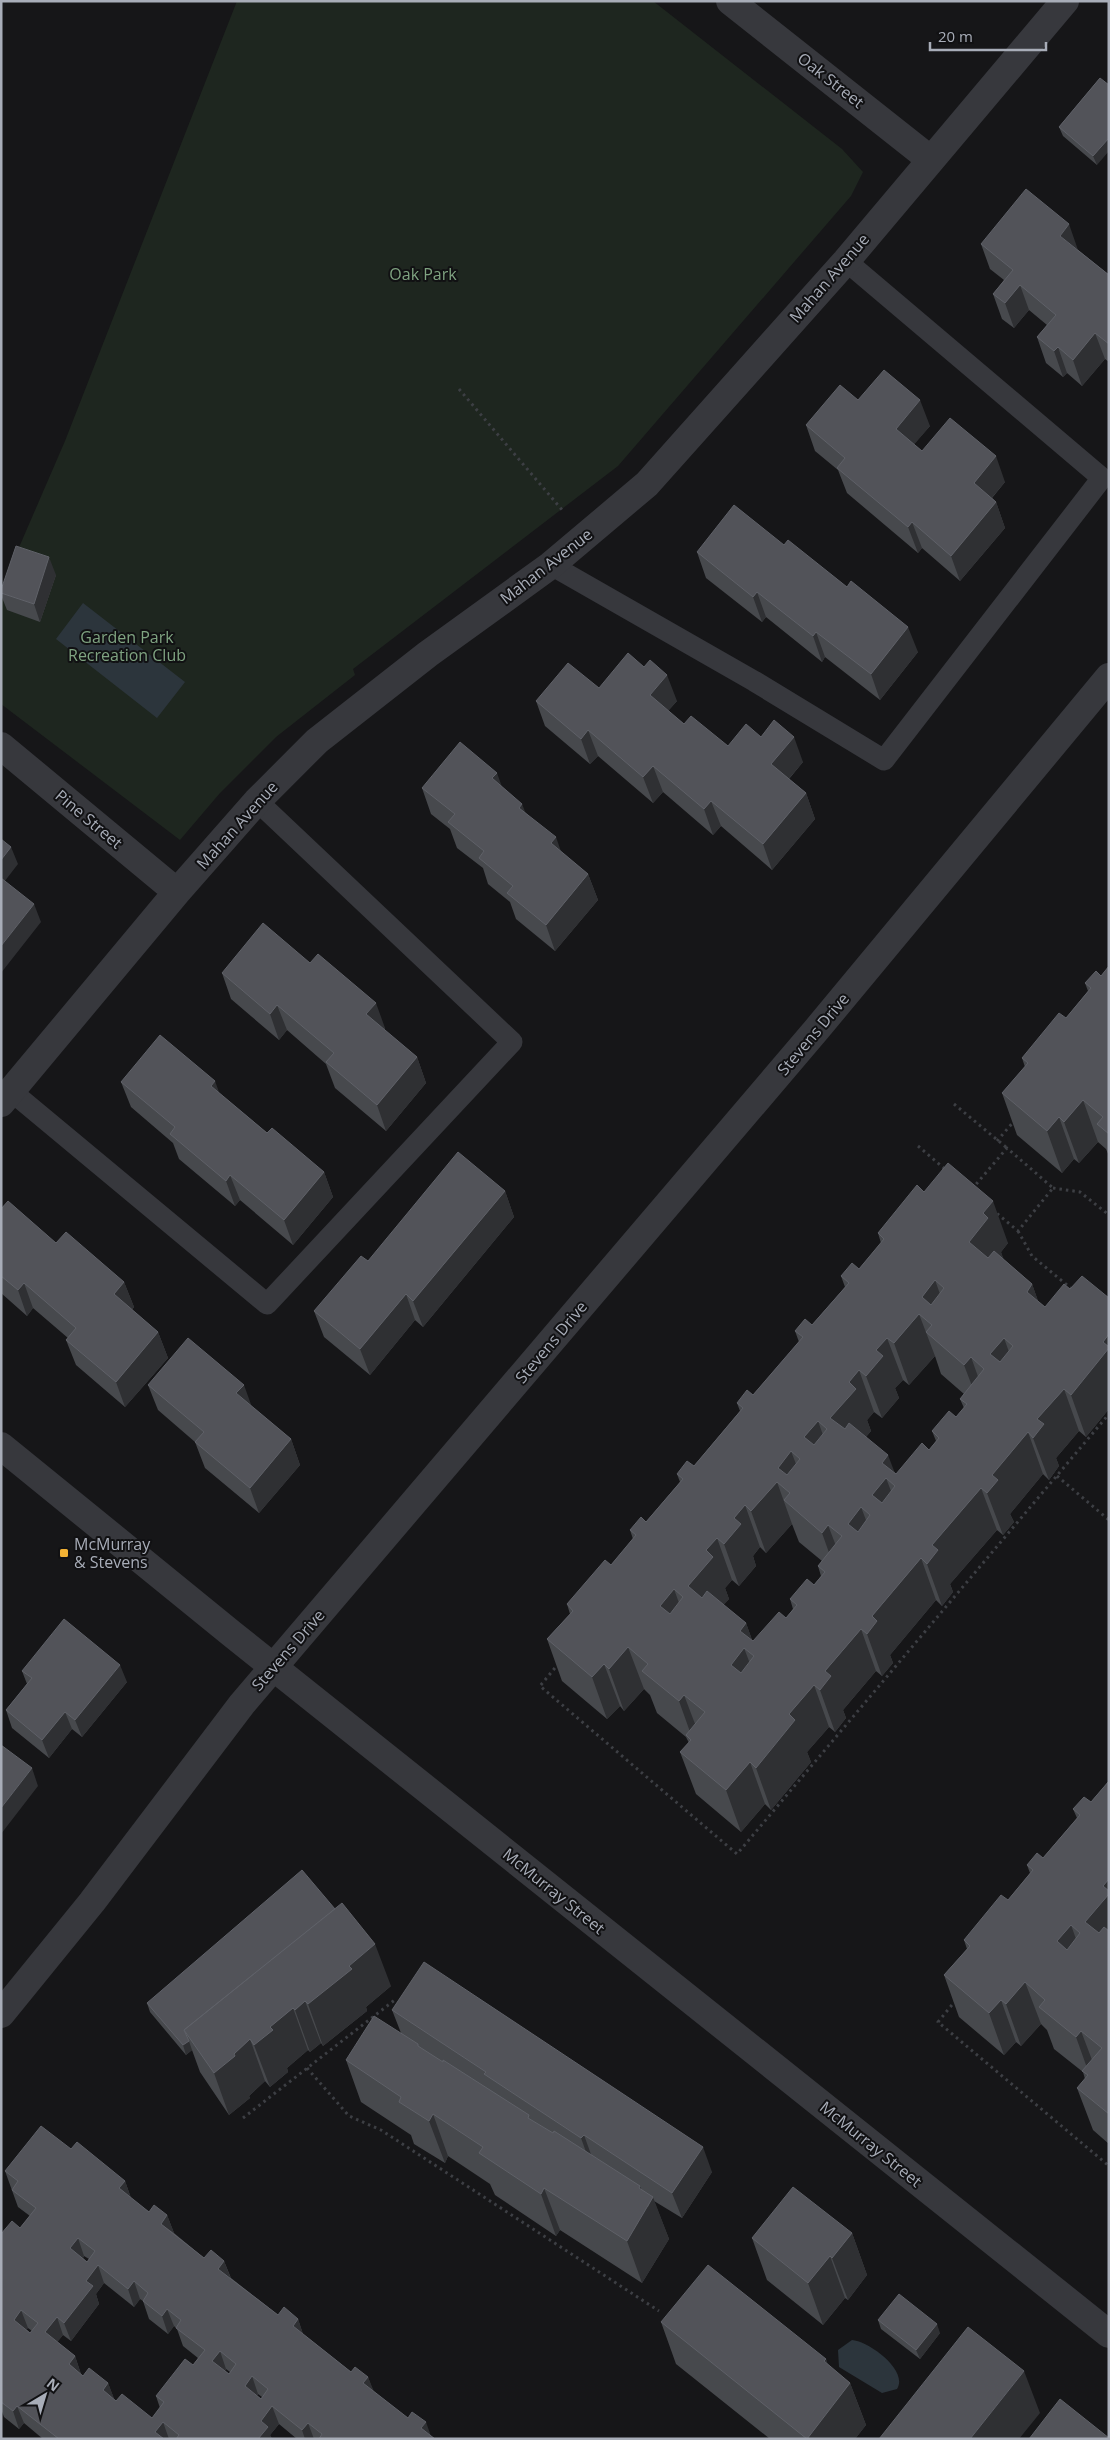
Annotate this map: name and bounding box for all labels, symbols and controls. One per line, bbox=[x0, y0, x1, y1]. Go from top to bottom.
scale bar bbox=[930, 20, 1046, 52]
text: 20 m bbox=[938, 26, 973, 46]
street label: Oak Street bbox=[793, 47, 869, 113]
street label: Mahan Avenue bbox=[784, 229, 874, 327]
park label: Oak Park bbox=[389, 263, 457, 285]
street label: Mahan Avenue bbox=[495, 523, 597, 609]
park label: Garden Park Recreation Club bbox=[68, 626, 186, 666]
street label: Mahan Avenue bbox=[191, 776, 283, 874]
street label: Pine Street bbox=[51, 784, 127, 854]
street label: Stevens Drive bbox=[772, 988, 854, 1080]
street label: Stevens Drive bbox=[510, 1296, 592, 1388]
place label: McMurray & Stevens bbox=[74, 1533, 151, 1573]
marker: McMurray & Stevens bbox=[58, 1547, 70, 1559]
street label: Stevens Drive bbox=[247, 1605, 330, 1695]
street label: McMurray Street bbox=[498, 1843, 610, 1939]
street label: McMurray Street bbox=[815, 2096, 927, 2192]
north arrow bbox=[20, 2370, 70, 2420]
text: N bbox=[43, 2373, 64, 2395]

